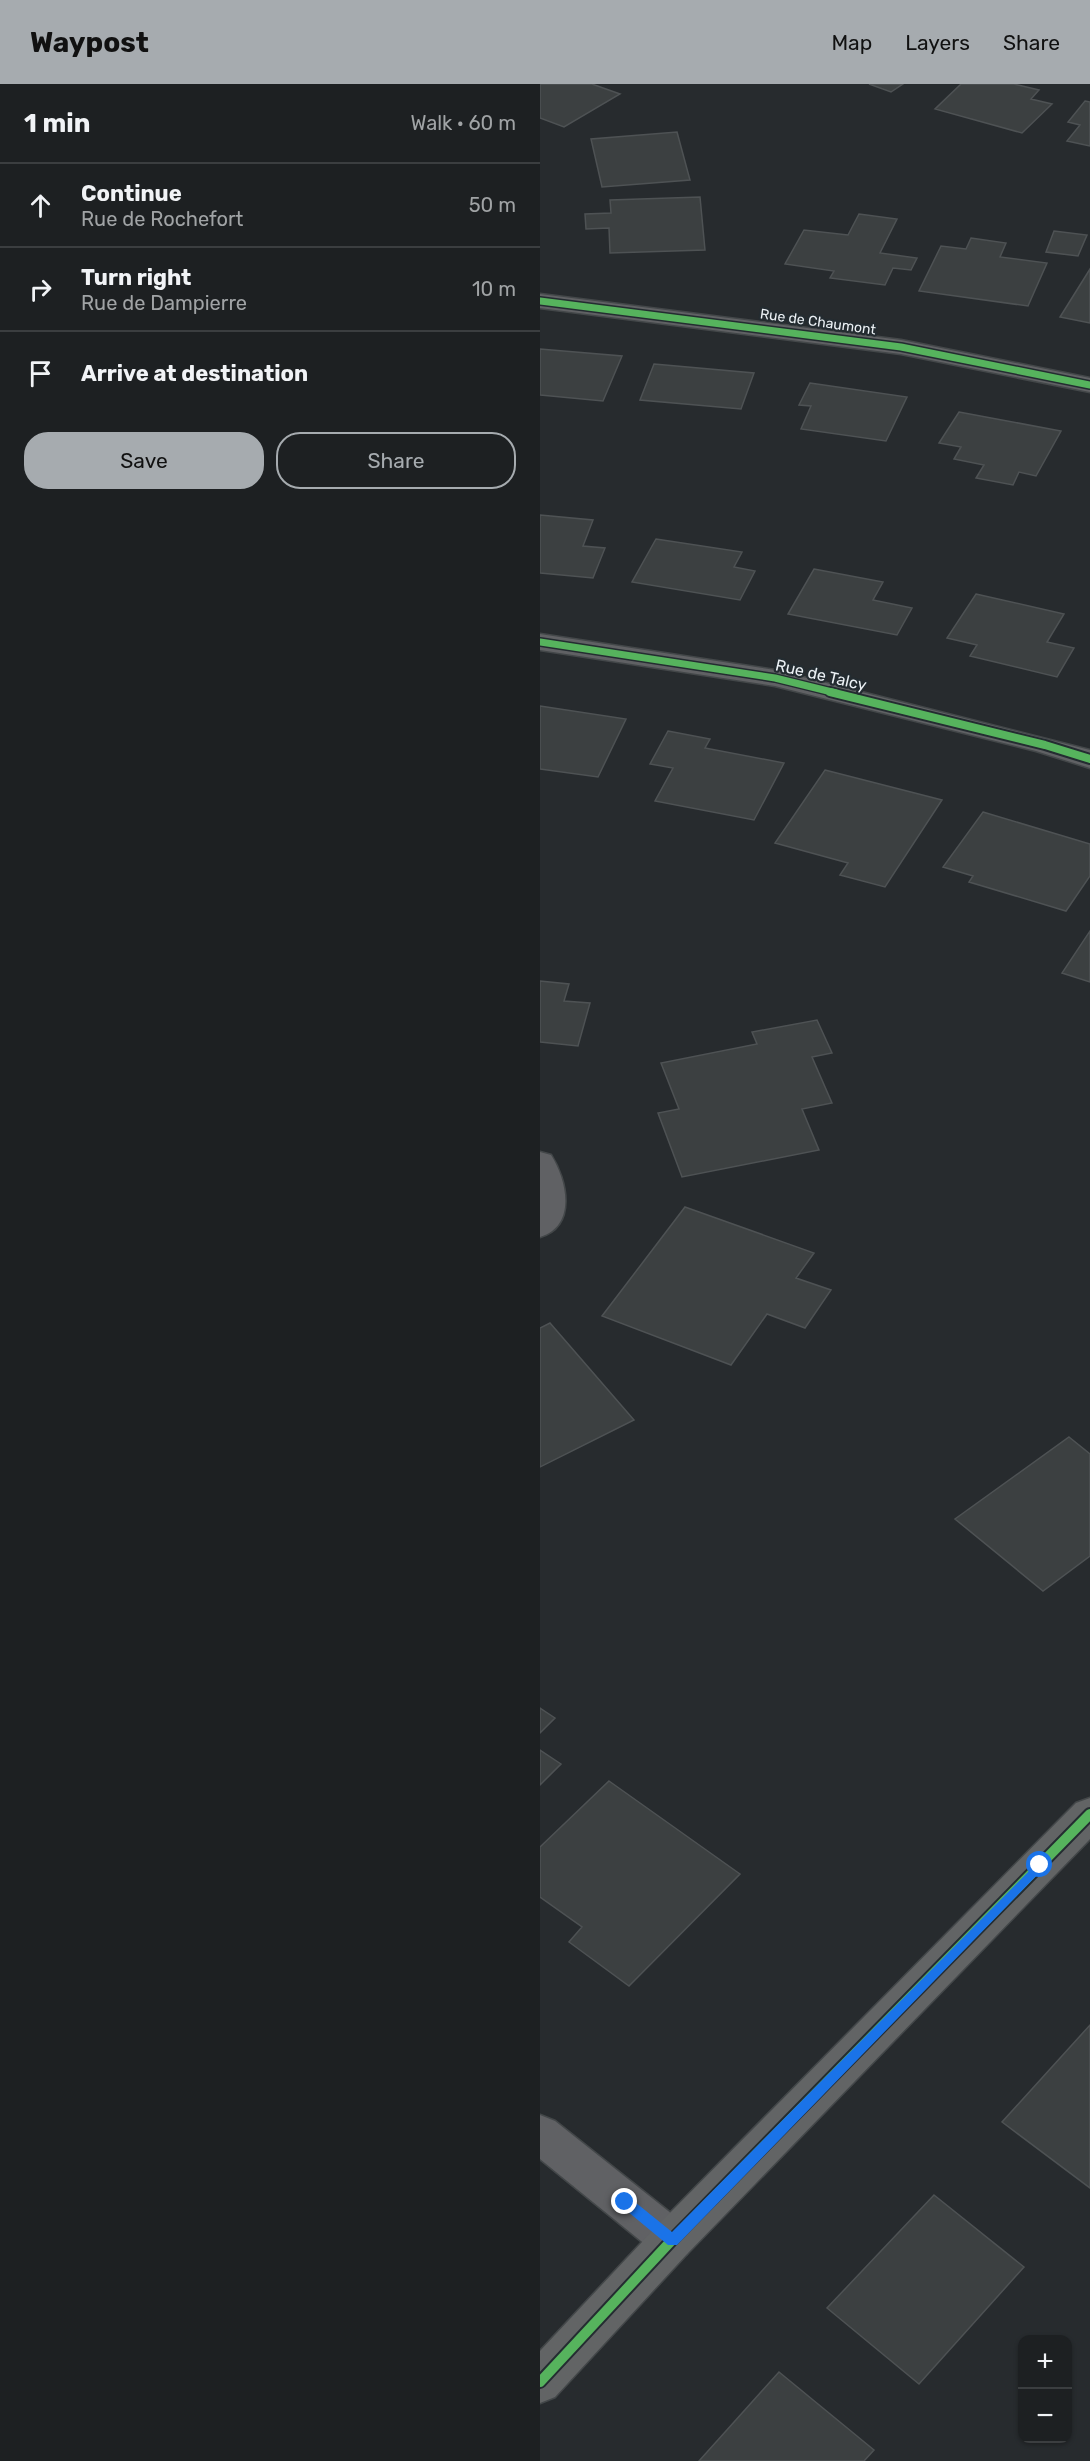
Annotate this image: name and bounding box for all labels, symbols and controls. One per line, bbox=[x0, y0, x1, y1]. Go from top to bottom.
text: Waypost bbox=[30, 26, 149, 59]
text: Map bbox=[831, 30, 872, 55]
text: Layers bbox=[905, 30, 970, 55]
text: Share bbox=[1003, 30, 1060, 55]
text: 1 min bbox=[24, 108, 90, 139]
text: Walk · 60 m bbox=[411, 111, 516, 135]
text: Continue bbox=[81, 180, 182, 207]
icon: ahead bbox=[24, 189, 57, 222]
text: 50 m bbox=[469, 193, 516, 217]
text: Rue de Rochefort bbox=[81, 207, 243, 231]
text: Turn right bbox=[81, 264, 191, 291]
icon: right bbox=[24, 273, 57, 306]
text: 10 m bbox=[472, 277, 516, 301]
text: Rue de Dampierre bbox=[81, 291, 247, 315]
street label: Rue de Chaumont bbox=[759, 305, 878, 339]
icon: arrive bbox=[24, 357, 57, 390]
text: Arrive at destination bbox=[81, 360, 308, 387]
button: Save bbox=[24, 432, 264, 489]
button: Share bbox=[276, 432, 516, 489]
street label: Rue de Talcy bbox=[774, 655, 869, 695]
route start bbox=[1026, 1851, 1052, 1877]
route end bbox=[611, 2188, 637, 2214]
map controls bbox=[1018, 2335, 1072, 2443]
button: + bbox=[1018, 2335, 1072, 2389]
button: − bbox=[1018, 2389, 1072, 2443]

